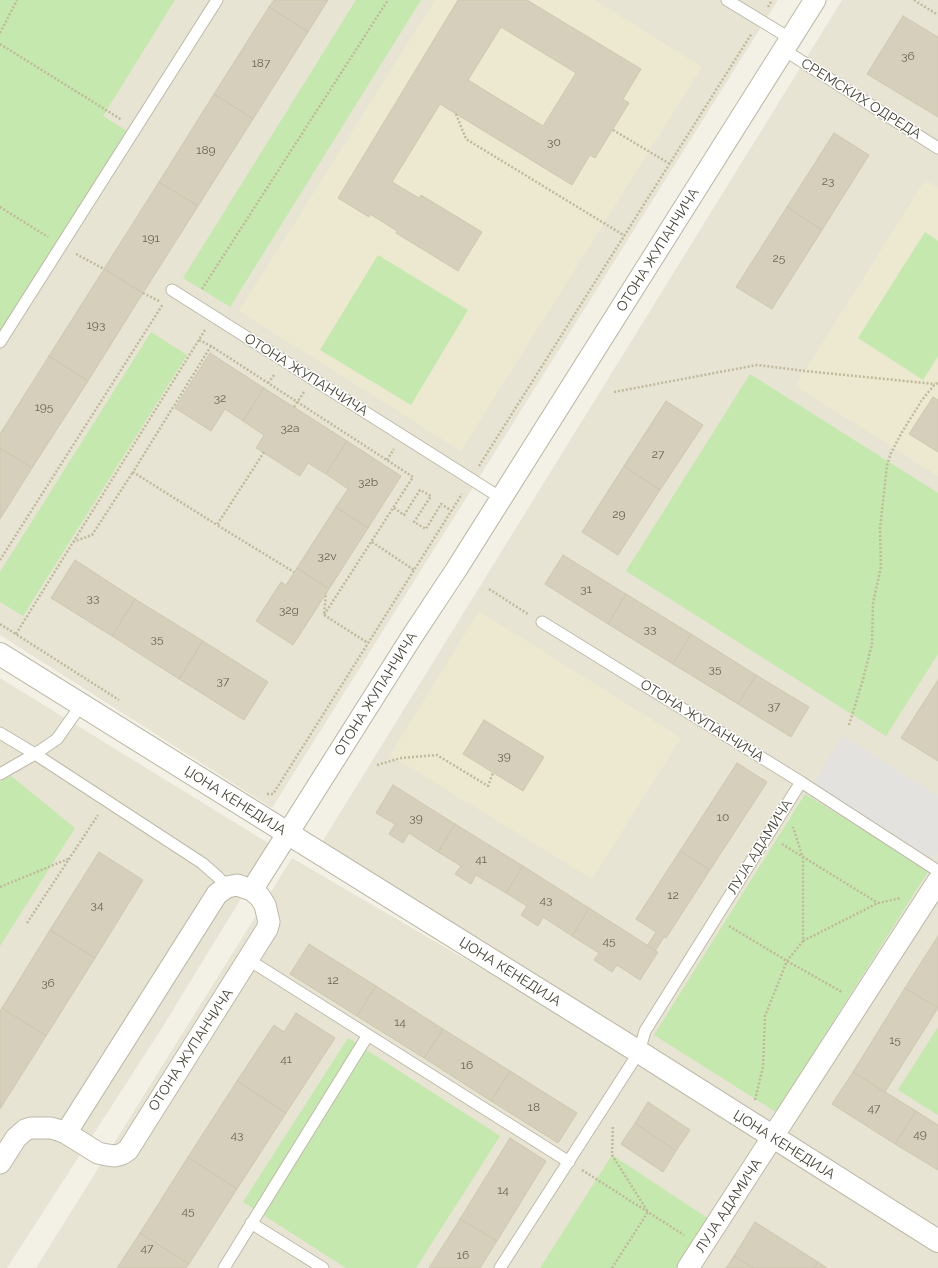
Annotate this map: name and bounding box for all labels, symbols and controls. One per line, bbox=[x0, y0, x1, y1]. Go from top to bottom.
house number: 36 bbox=[901, 49, 915, 63]
street label: СРЕМСКИХ ОДРЕДА bbox=[798, 55, 924, 143]
house number: 187 bbox=[252, 56, 270, 70]
house number: 30 bbox=[547, 135, 561, 149]
house number: 189 bbox=[196, 143, 216, 157]
house number: 23 bbox=[822, 174, 834, 188]
street label: ОТОНА ЖУПАНЧИЧА bbox=[613, 185, 703, 315]
house number: 191 bbox=[142, 231, 160, 245]
house number: 25 bbox=[773, 251, 785, 265]
house number: 193 bbox=[87, 318, 105, 332]
street label: ОТОНА ЖУПАНЧИЧА bbox=[241, 330, 371, 420]
house number: 32 bbox=[214, 391, 226, 405]
house number: 195 bbox=[35, 400, 53, 414]
house number: 32a bbox=[280, 421, 300, 435]
house number: 27 bbox=[652, 447, 664, 461]
house number: 32b bbox=[358, 475, 378, 489]
house number: 29 bbox=[612, 507, 626, 521]
house number: 32v bbox=[317, 549, 337, 563]
house number: 31 bbox=[580, 582, 592, 596]
house number: 33 bbox=[87, 591, 99, 605]
house number: 32g bbox=[279, 603, 299, 617]
house number: 33 bbox=[644, 622, 656, 636]
street label: ОТОНА ЖУПАНЧИЧА bbox=[331, 629, 421, 759]
house number: 35 bbox=[151, 632, 163, 646]
house number: 35 bbox=[709, 662, 721, 676]
house number: 37 bbox=[217, 674, 229, 688]
street label: ОТОНА ЖУПАНЧИЧА bbox=[637, 676, 767, 766]
house number: 37 bbox=[768, 699, 780, 713]
house number: 39 bbox=[497, 749, 511, 763]
street label: ЏОНА КЕНЕДИЈА bbox=[181, 763, 289, 839]
street label: ЛУЈА АДАМИЧА bbox=[724, 796, 796, 898]
house number: 10 bbox=[717, 810, 729, 824]
house number: 39 bbox=[409, 811, 423, 825]
house number: 41 bbox=[475, 852, 487, 866]
house number: 12 bbox=[667, 888, 679, 902]
house number: 43 bbox=[540, 893, 552, 907]
house number: 34 bbox=[91, 898, 103, 912]
street label: ЏОНА КЕНЕДИЈА bbox=[456, 934, 564, 1010]
house number: 45 bbox=[602, 934, 616, 948]
house number: 12 bbox=[327, 973, 339, 987]
house number: 36 bbox=[41, 976, 55, 990]
street label: ОТОНА ЖУПАНЧИЧА bbox=[145, 986, 237, 1114]
house number: 14 bbox=[394, 1015, 406, 1029]
house number: 15 bbox=[889, 1033, 901, 1047]
house number: 41 bbox=[280, 1052, 292, 1066]
house number: 16 bbox=[461, 1058, 473, 1072]
house number: 18 bbox=[528, 1100, 540, 1114]
house number: 47 bbox=[868, 1101, 880, 1115]
street label: ЏОНА КЕНЕДИЈА bbox=[730, 1107, 838, 1183]
house number: 49 bbox=[913, 1127, 927, 1141]
house number: 43 bbox=[231, 1128, 243, 1142]
street label: ЛУЈА АДАМИЧА bbox=[692, 1156, 766, 1256]
house number: 14 bbox=[497, 1183, 509, 1197]
house number: 45 bbox=[181, 1204, 195, 1218]
house number: 47 bbox=[141, 1241, 153, 1255]
house number: 16 bbox=[457, 1248, 469, 1262]

